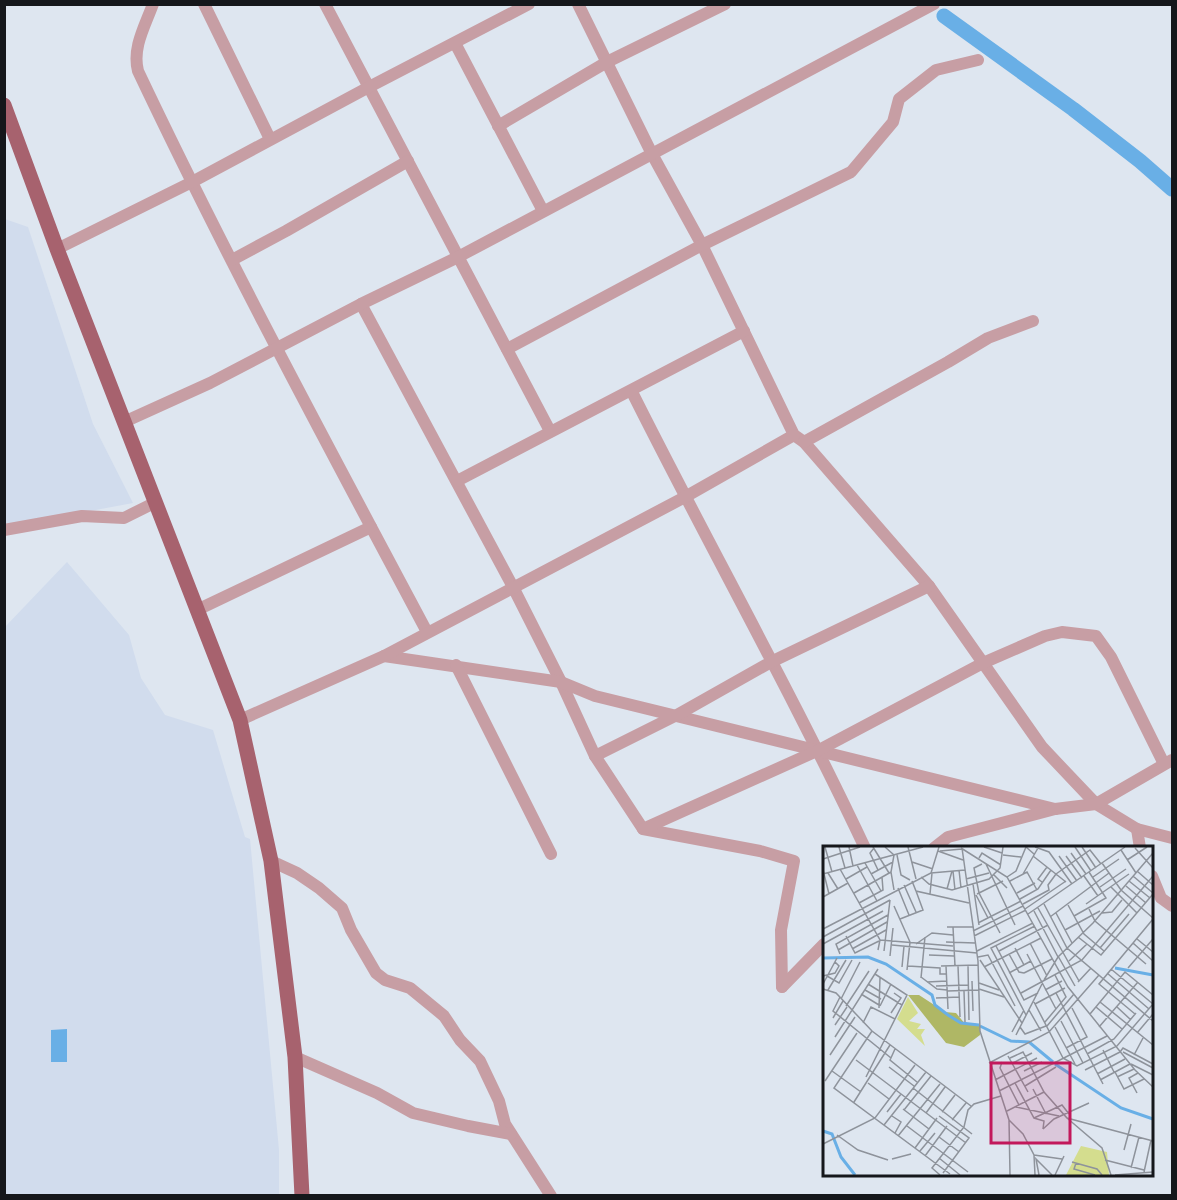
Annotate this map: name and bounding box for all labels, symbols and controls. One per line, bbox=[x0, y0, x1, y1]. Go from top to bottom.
inset map bbox=[823, 846, 1153, 1176]

